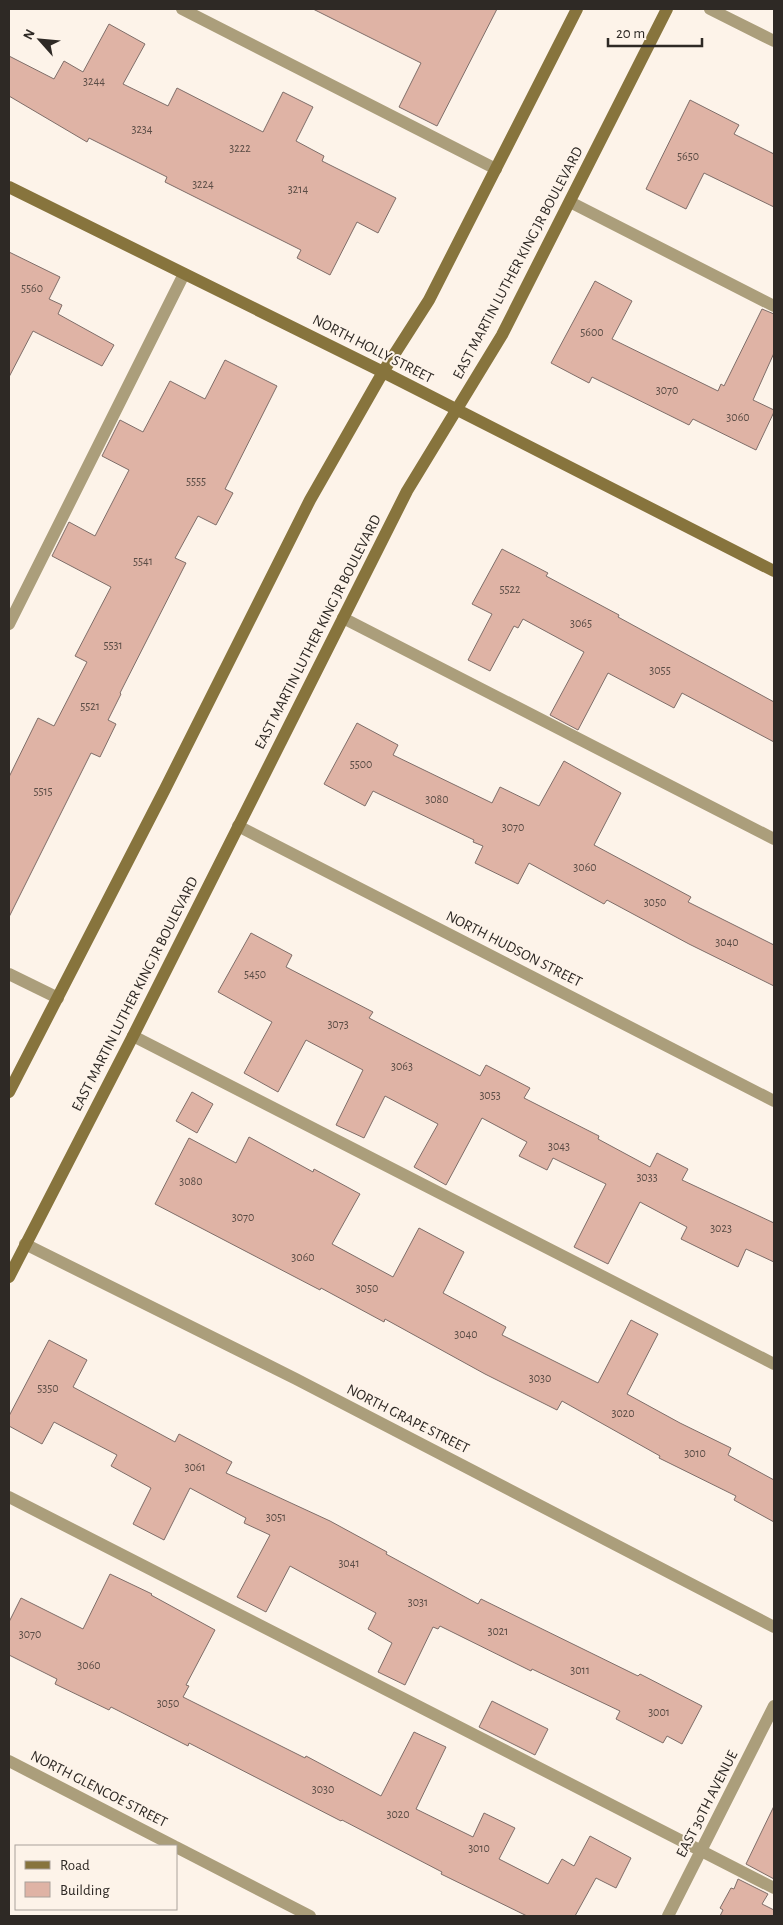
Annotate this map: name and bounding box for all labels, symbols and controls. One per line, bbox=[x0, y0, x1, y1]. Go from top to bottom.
north arrow bbox=[15, 15, 65, 65]
scale bar bbox=[608, 15, 702, 47]
text: 20 m bbox=[616, 26, 645, 41]
text: N bbox=[21, 27, 38, 42]
house number: 3244 bbox=[83, 75, 105, 87]
house number: 3234 bbox=[131, 123, 153, 135]
house number: 3222 bbox=[229, 142, 251, 154]
street label: EAST MARTIN LUTHER KING JR BOULEVARD bbox=[450, 144, 586, 382]
house number: 5650 bbox=[677, 150, 699, 162]
house number: 3224 bbox=[192, 178, 214, 190]
house number: 3214 bbox=[288, 183, 308, 195]
house number: 5560 bbox=[21, 282, 43, 294]
street label: NORTH HOLLY STREET bbox=[310, 312, 436, 386]
house number: 5600 bbox=[580, 326, 604, 338]
house number: 3070 bbox=[656, 384, 678, 396]
house number: 3060 bbox=[726, 411, 750, 423]
house number: 5555 bbox=[186, 475, 206, 487]
street label: EAST MARTIN LUTHER KING JR BOULEVARD bbox=[252, 512, 384, 752]
house number: 5541 bbox=[133, 555, 153, 567]
house number: 5522 bbox=[500, 583, 521, 595]
house number: 3065 bbox=[570, 617, 592, 629]
house number: 5531 bbox=[103, 639, 123, 651]
house number: 3055 bbox=[649, 664, 671, 676]
house number: 5521 bbox=[80, 700, 100, 712]
house number: 5500 bbox=[350, 758, 372, 770]
house number: 5515 bbox=[33, 785, 53, 797]
house number: 3080 bbox=[425, 793, 449, 805]
house number: 3070 bbox=[502, 821, 524, 833]
house number: 3060 bbox=[573, 861, 597, 873]
street label: EAST MARTIN LUTHER KING JR BOULEVARD bbox=[69, 874, 201, 1114]
house number: 3050 bbox=[644, 896, 666, 908]
street label: NORTH HUDSON STREET bbox=[444, 908, 585, 990]
house number: 3040 bbox=[715, 936, 739, 948]
house number: 5450 bbox=[244, 968, 266, 980]
house number: 3073 bbox=[327, 1018, 349, 1030]
house number: 3063 bbox=[391, 1060, 413, 1072]
house number: 3053 bbox=[479, 1089, 501, 1101]
house number: 3043 bbox=[548, 1140, 570, 1152]
house number: 3033 bbox=[636, 1171, 658, 1183]
house number: 3080 bbox=[179, 1175, 203, 1187]
house number: 3070 bbox=[232, 1211, 254, 1223]
house number: 3023 bbox=[710, 1222, 732, 1234]
house number: 3060 bbox=[291, 1251, 315, 1263]
house number: 3050 bbox=[356, 1282, 378, 1294]
house number: 3040 bbox=[454, 1328, 478, 1340]
house number: 3030 bbox=[529, 1372, 551, 1384]
house number: 5350 bbox=[37, 1382, 59, 1394]
street label: NORTH GRAPE STREET bbox=[344, 1382, 472, 1457]
house number: 3020 bbox=[611, 1407, 635, 1419]
house number: 3010 bbox=[684, 1447, 706, 1459]
house number: 3061 bbox=[184, 1461, 206, 1473]
house number: 3051 bbox=[266, 1511, 286, 1523]
house number: 3041 bbox=[338, 1557, 360, 1569]
house number: 3031 bbox=[408, 1596, 428, 1608]
house number: 3021 bbox=[488, 1625, 508, 1637]
house number: 3070 bbox=[19, 1628, 41, 1640]
house number: 3060 bbox=[77, 1659, 101, 1671]
house number: 3011 bbox=[570, 1664, 590, 1676]
house number: 3050 bbox=[157, 1697, 179, 1709]
house number: 3001 bbox=[648, 1706, 670, 1718]
street label: NORTH GLENCOE STREET bbox=[28, 1748, 170, 1830]
street label: EAST 30TH AVENUE bbox=[674, 1748, 740, 1860]
house number: 3030 bbox=[312, 1783, 334, 1795]
house number: 3020 bbox=[386, 1808, 410, 1820]
house number: 3010 bbox=[468, 1842, 490, 1854]
legend bbox=[15, 1845, 178, 1910]
text: Road bbox=[60, 1858, 90, 1873]
text: Building bbox=[60, 1883, 110, 1898]

